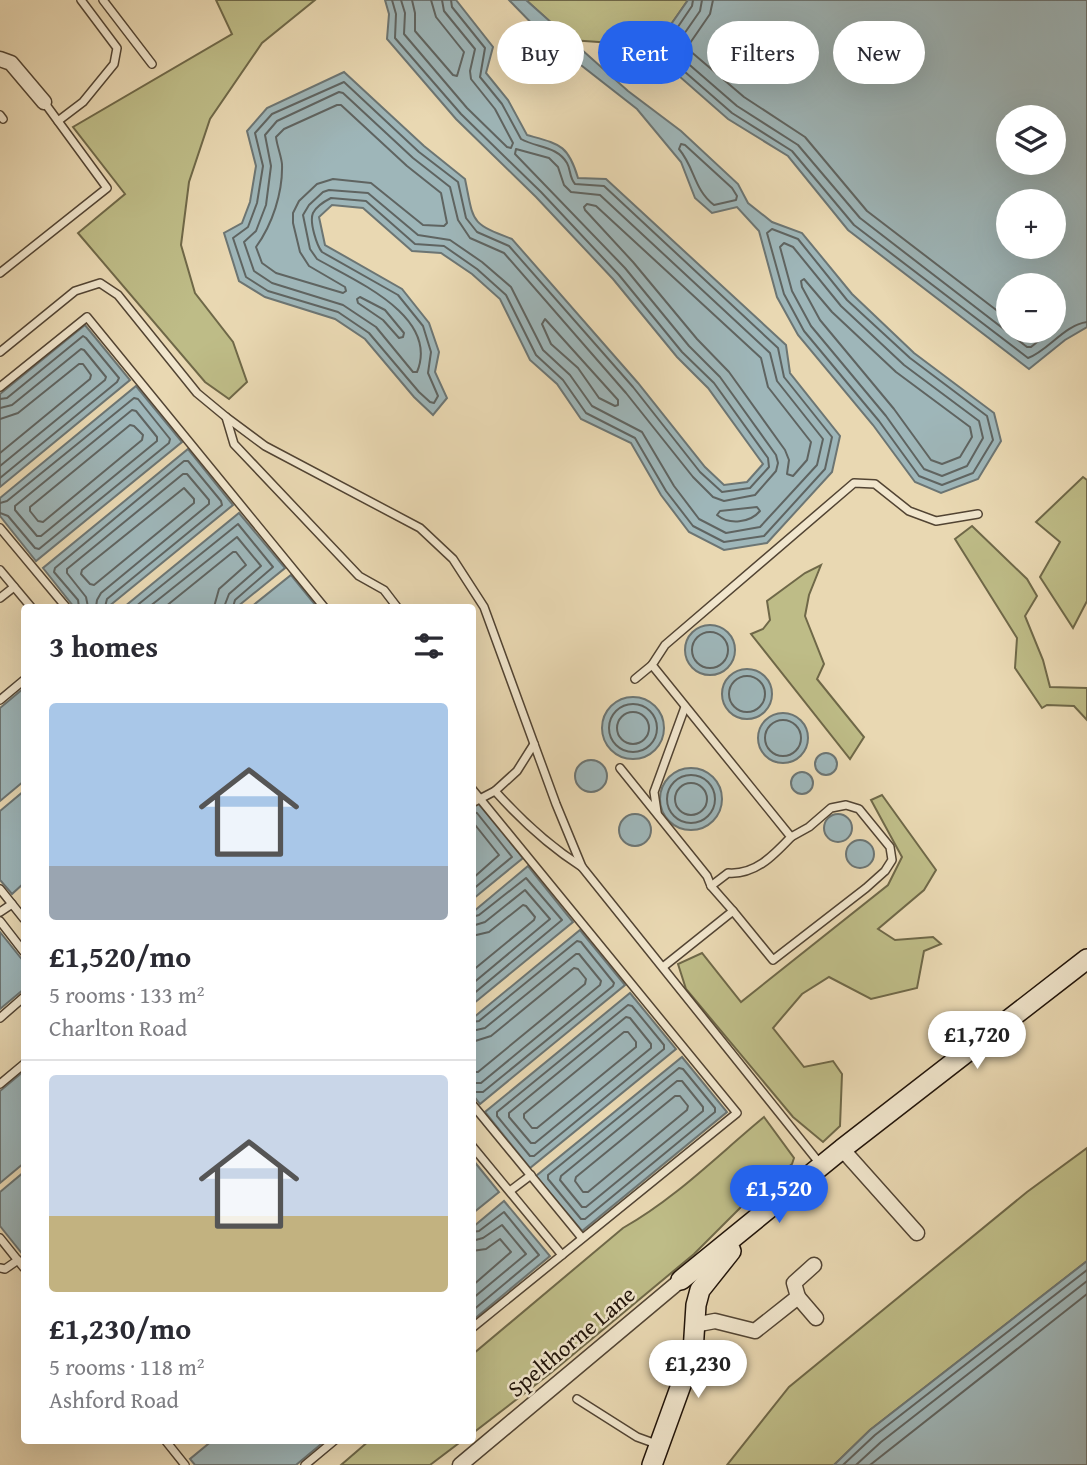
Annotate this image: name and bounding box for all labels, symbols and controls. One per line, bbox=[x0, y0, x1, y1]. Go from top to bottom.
chip: Buy bbox=[497, 21, 584, 84]
chip: Rent bbox=[598, 21, 693, 84]
chip: Filters bbox=[707, 21, 819, 84]
chip: New bbox=[833, 21, 925, 84]
map controls bbox=[996, 105, 1066, 343]
button: layers bbox=[996, 105, 1066, 175]
button: + bbox=[996, 189, 1066, 259]
button: − bbox=[996, 273, 1066, 343]
text: 3 homes bbox=[49, 624, 158, 668]
icon: filters bbox=[410, 627, 448, 665]
icon: home bbox=[186, 749, 312, 875]
text: £1,520/mo bbox=[49, 934, 191, 978]
text: 5 rooms · 133 m² bbox=[49, 978, 204, 1011]
text: Charlton Road bbox=[49, 1011, 187, 1044]
pin: £1,720 bbox=[920, 1012, 1034, 1071]
text: £1,720 bbox=[944, 1017, 1010, 1050]
icon: home bbox=[186, 1121, 312, 1247]
pin: £1,520 bbox=[722, 1166, 836, 1225]
text: £1,520 bbox=[746, 1171, 812, 1204]
street label: Spelthorne Lane bbox=[500, 1278, 642, 1404]
text: £1,230/mo bbox=[49, 1306, 191, 1350]
pin: £1,230 bbox=[641, 1340, 755, 1400]
text: £1,230 bbox=[665, 1346, 731, 1379]
text: 5 rooms · 118 m² bbox=[49, 1350, 204, 1383]
text: Ashford Road bbox=[49, 1383, 179, 1416]

